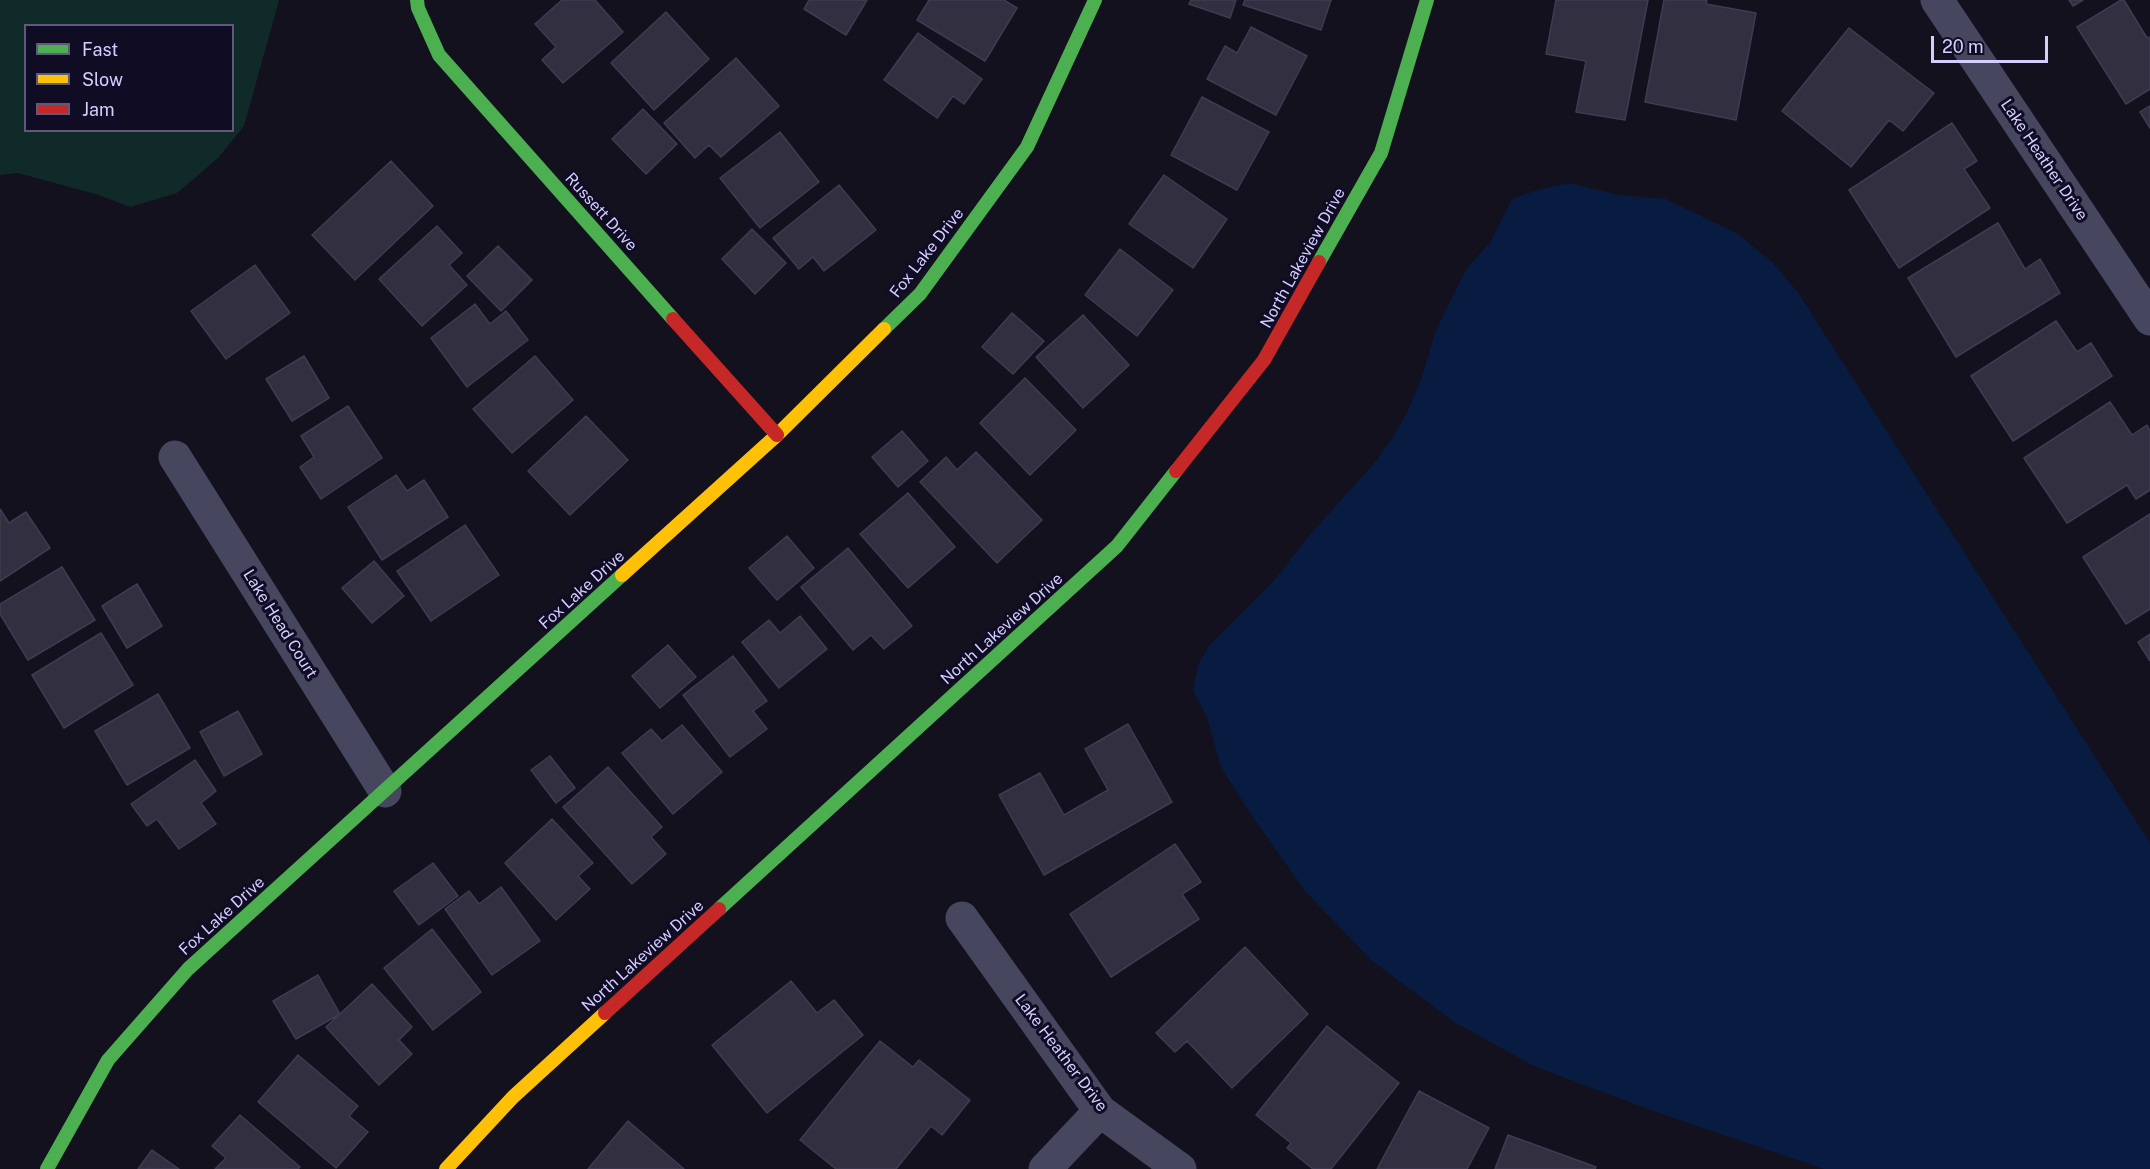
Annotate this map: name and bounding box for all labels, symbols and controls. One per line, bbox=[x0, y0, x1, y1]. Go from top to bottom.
legend bbox=[24, 24, 234, 132]
scale bar bbox=[1934, 24, 2051, 62]
text: 20 m bbox=[1942, 36, 1984, 57]
text: Fast bbox=[82, 39, 118, 60]
text: Slow bbox=[82, 69, 123, 90]
street label: Lake Heather Drive bbox=[1996, 96, 2092, 224]
text: Jam bbox=[82, 99, 115, 120]
street label: Russett Drive bbox=[561, 169, 641, 255]
street label: North Lakeview Drive bbox=[1256, 185, 1350, 331]
street label: Fox Lake Drive bbox=[886, 204, 968, 302]
street label: Fox Lake Drive bbox=[535, 547, 629, 633]
street label: Lake Head Court bbox=[239, 566, 321, 682]
street label: North Lakeview Drive bbox=[937, 569, 1067, 689]
street label: Fox Lake Drive bbox=[175, 873, 269, 959]
street label: North Lakeview Drive bbox=[578, 896, 708, 1016]
street label: Lake Heather Drive bbox=[1011, 991, 1111, 1115]

